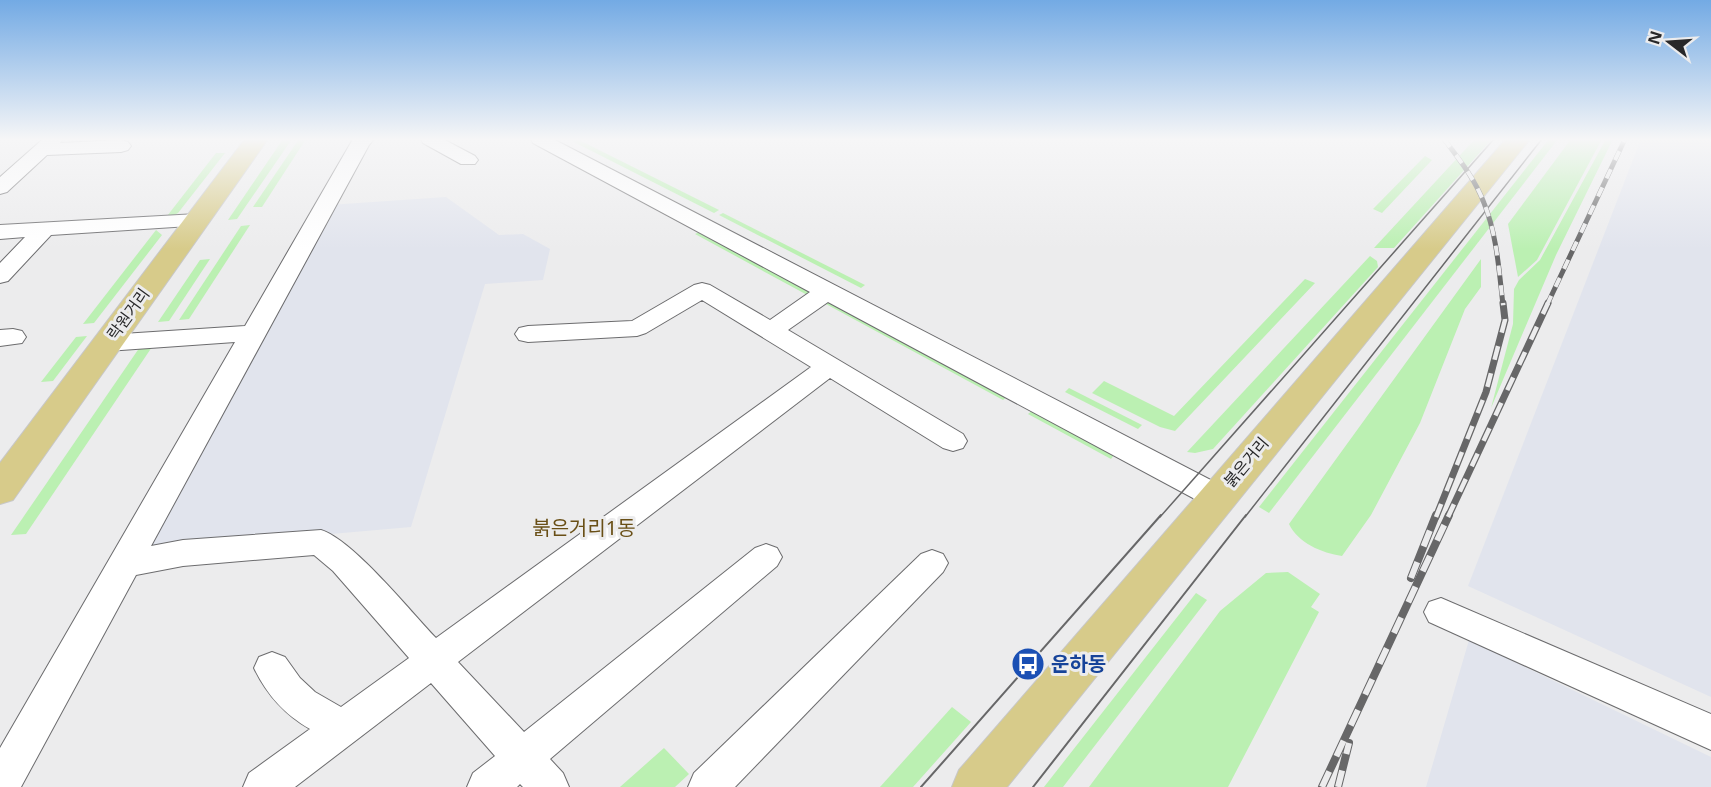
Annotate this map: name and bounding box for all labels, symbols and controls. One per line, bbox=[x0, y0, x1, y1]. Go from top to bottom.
north arrow bbox=[1639, 12, 1699, 72]
text: N bbox=[1642, 28, 1667, 47]
street label: 락원거리 bbox=[102, 284, 154, 344]
street label: 붉은거리 bbox=[1219, 432, 1273, 492]
district label: 붉은거리1동 bbox=[532, 514, 636, 541]
bus stop icon: 운하동 bbox=[1010, 646, 1046, 682]
place label: 운하동 bbox=[1051, 650, 1106, 677]

